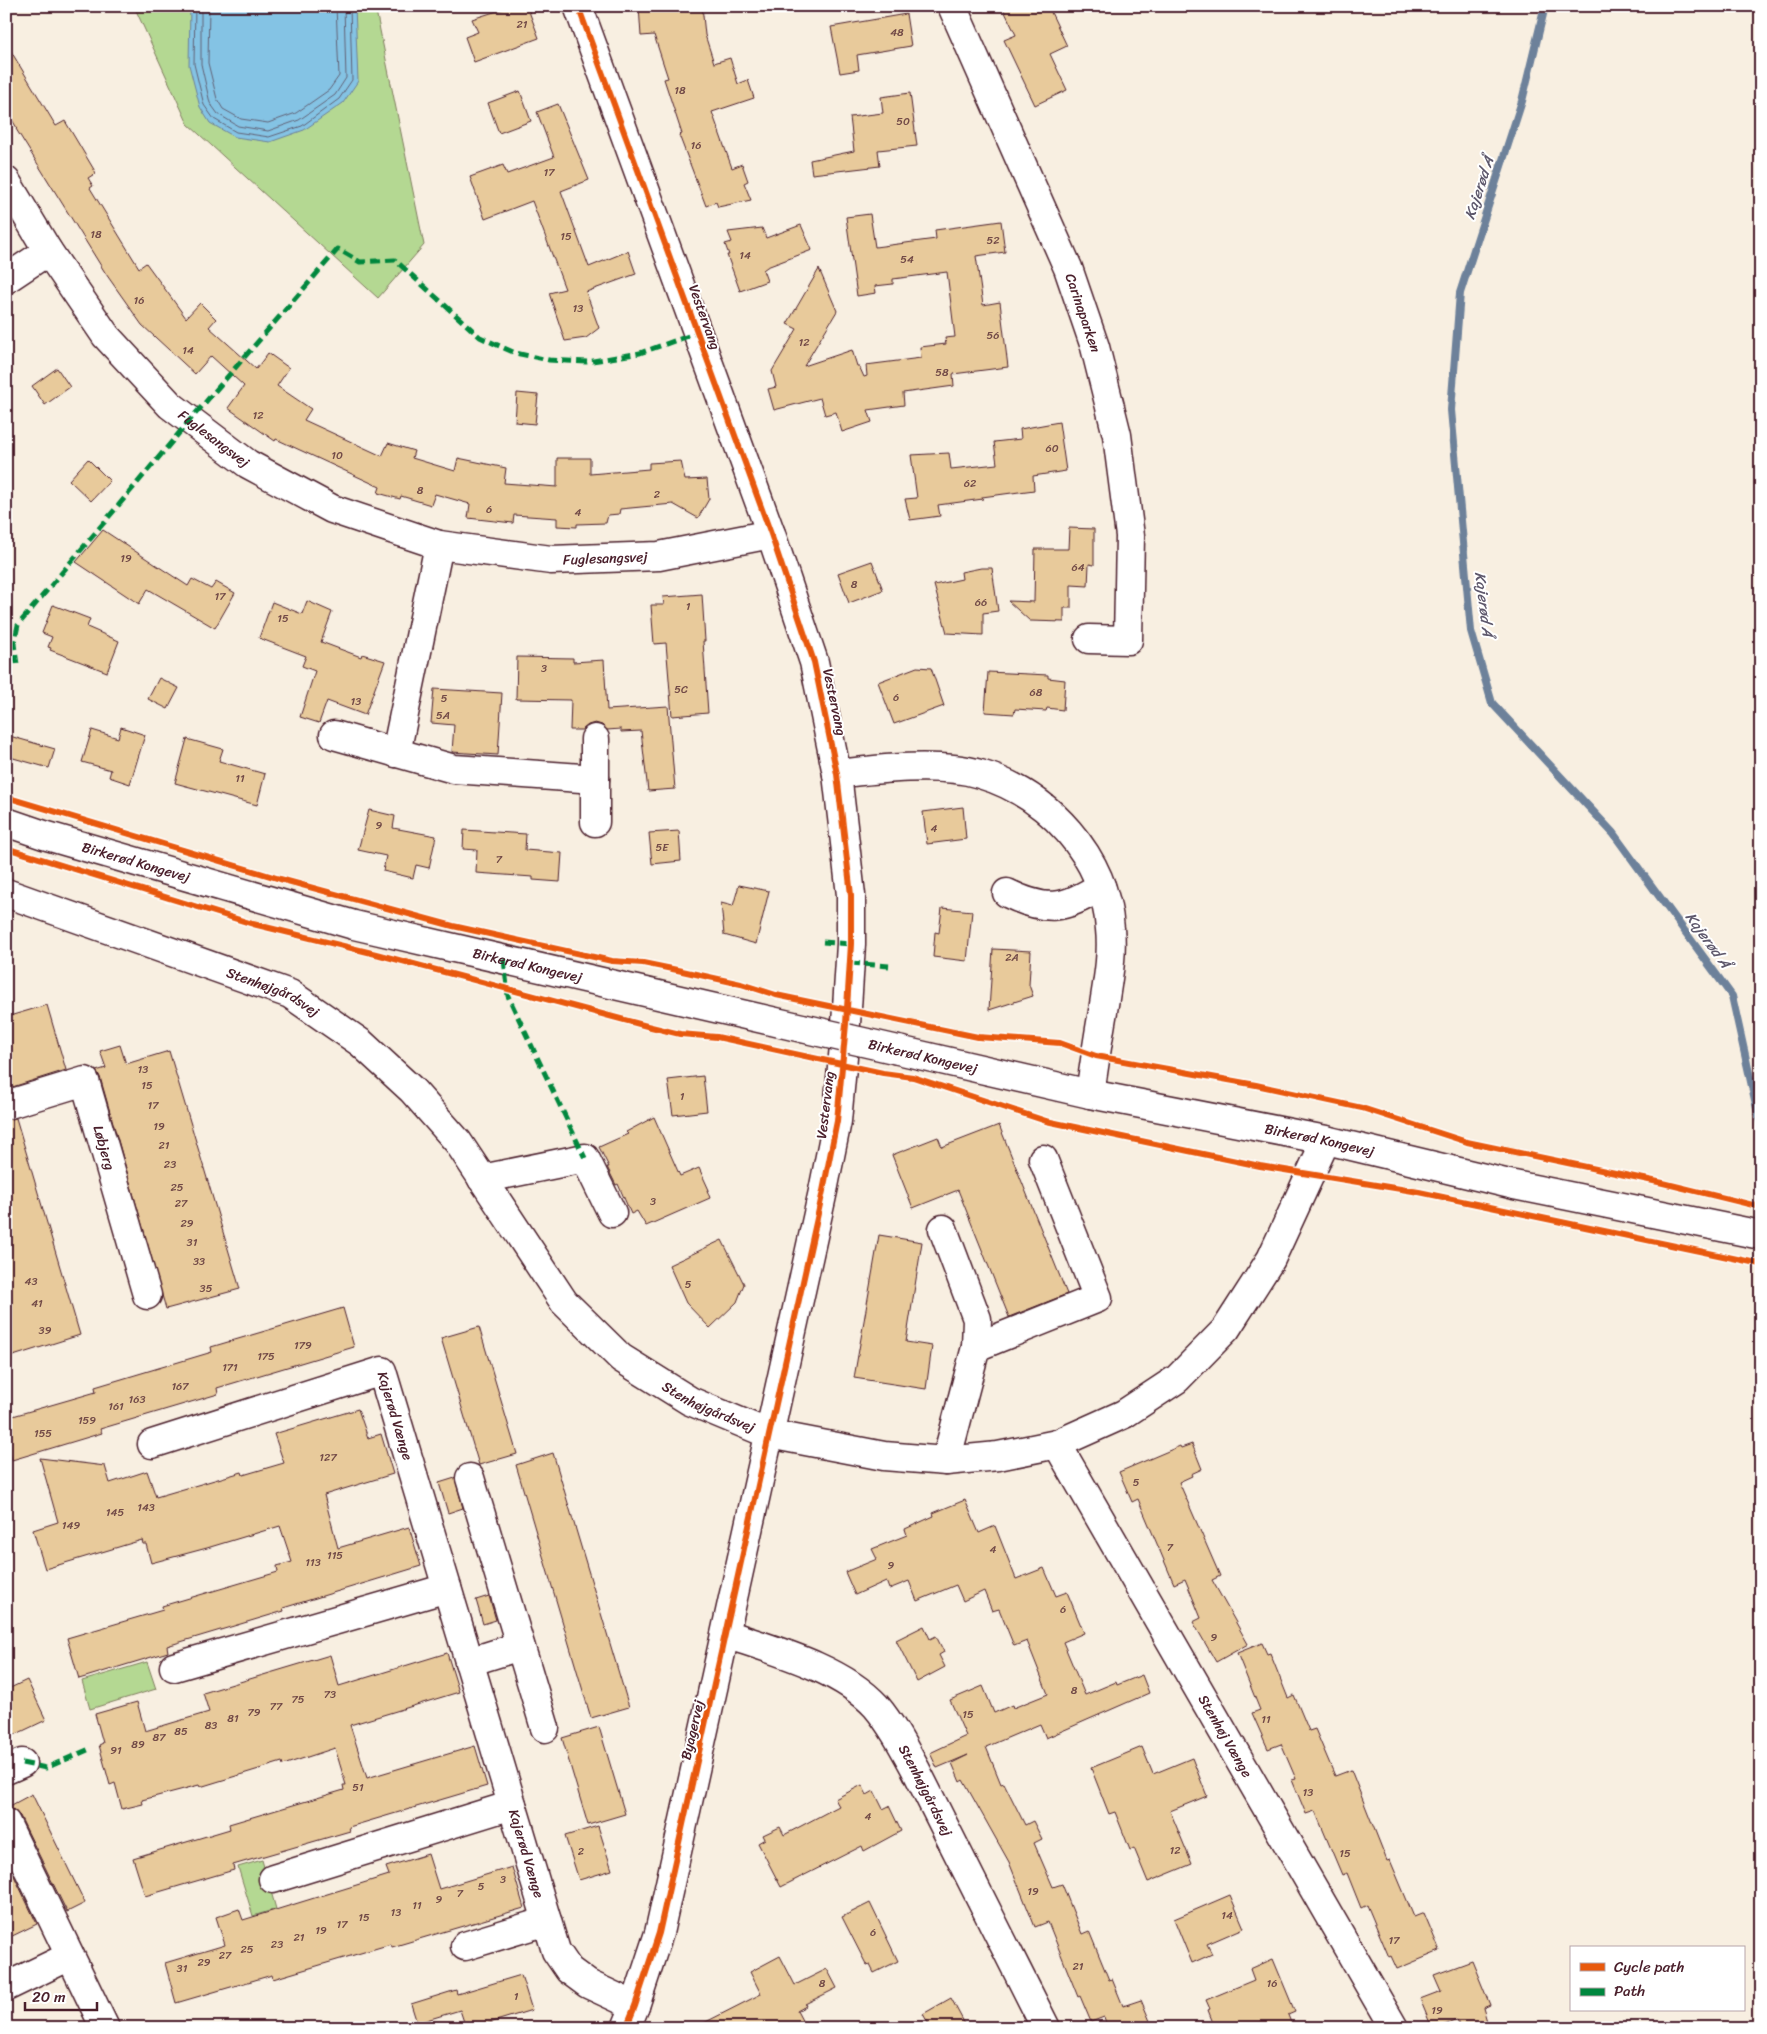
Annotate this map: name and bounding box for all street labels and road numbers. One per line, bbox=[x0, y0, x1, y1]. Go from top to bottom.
street label: Carinaparken bbox=[1058, 270, 1108, 356]
street label: Vestervang bbox=[681, 281, 728, 353]
street label: Fuglesangsvej bbox=[172, 403, 256, 475]
street label: Fuglesangsvej bbox=[562, 544, 649, 573]
street label: Vestervang bbox=[815, 666, 854, 738]
street label: Birkerød Kongevej bbox=[79, 835, 193, 890]
street label: Birkerød Kongevej bbox=[470, 941, 585, 990]
street label: Stenhøjgårdsvej bbox=[223, 960, 325, 1024]
street label: Birkerød Kongevej bbox=[866, 1032, 981, 1081]
street label: Vestervang bbox=[809, 1070, 842, 1140]
street label: Birkerød Kongevej bbox=[1262, 1116, 1377, 1164]
street label: Løbjerg bbox=[85, 1122, 122, 1173]
street label: Kajerød Vænge bbox=[370, 1368, 420, 1463]
street label: Stenhøjgårdsvej bbox=[657, 1374, 759, 1440]
street label: Stenhøj Vænge bbox=[1191, 1690, 1259, 1783]
street label: Byagervej bbox=[673, 1697, 712, 1763]
street label: Stenhøjgårdsvej bbox=[891, 1740, 960, 1841]
street label: Kajerød Vænge bbox=[501, 1806, 551, 1901]

